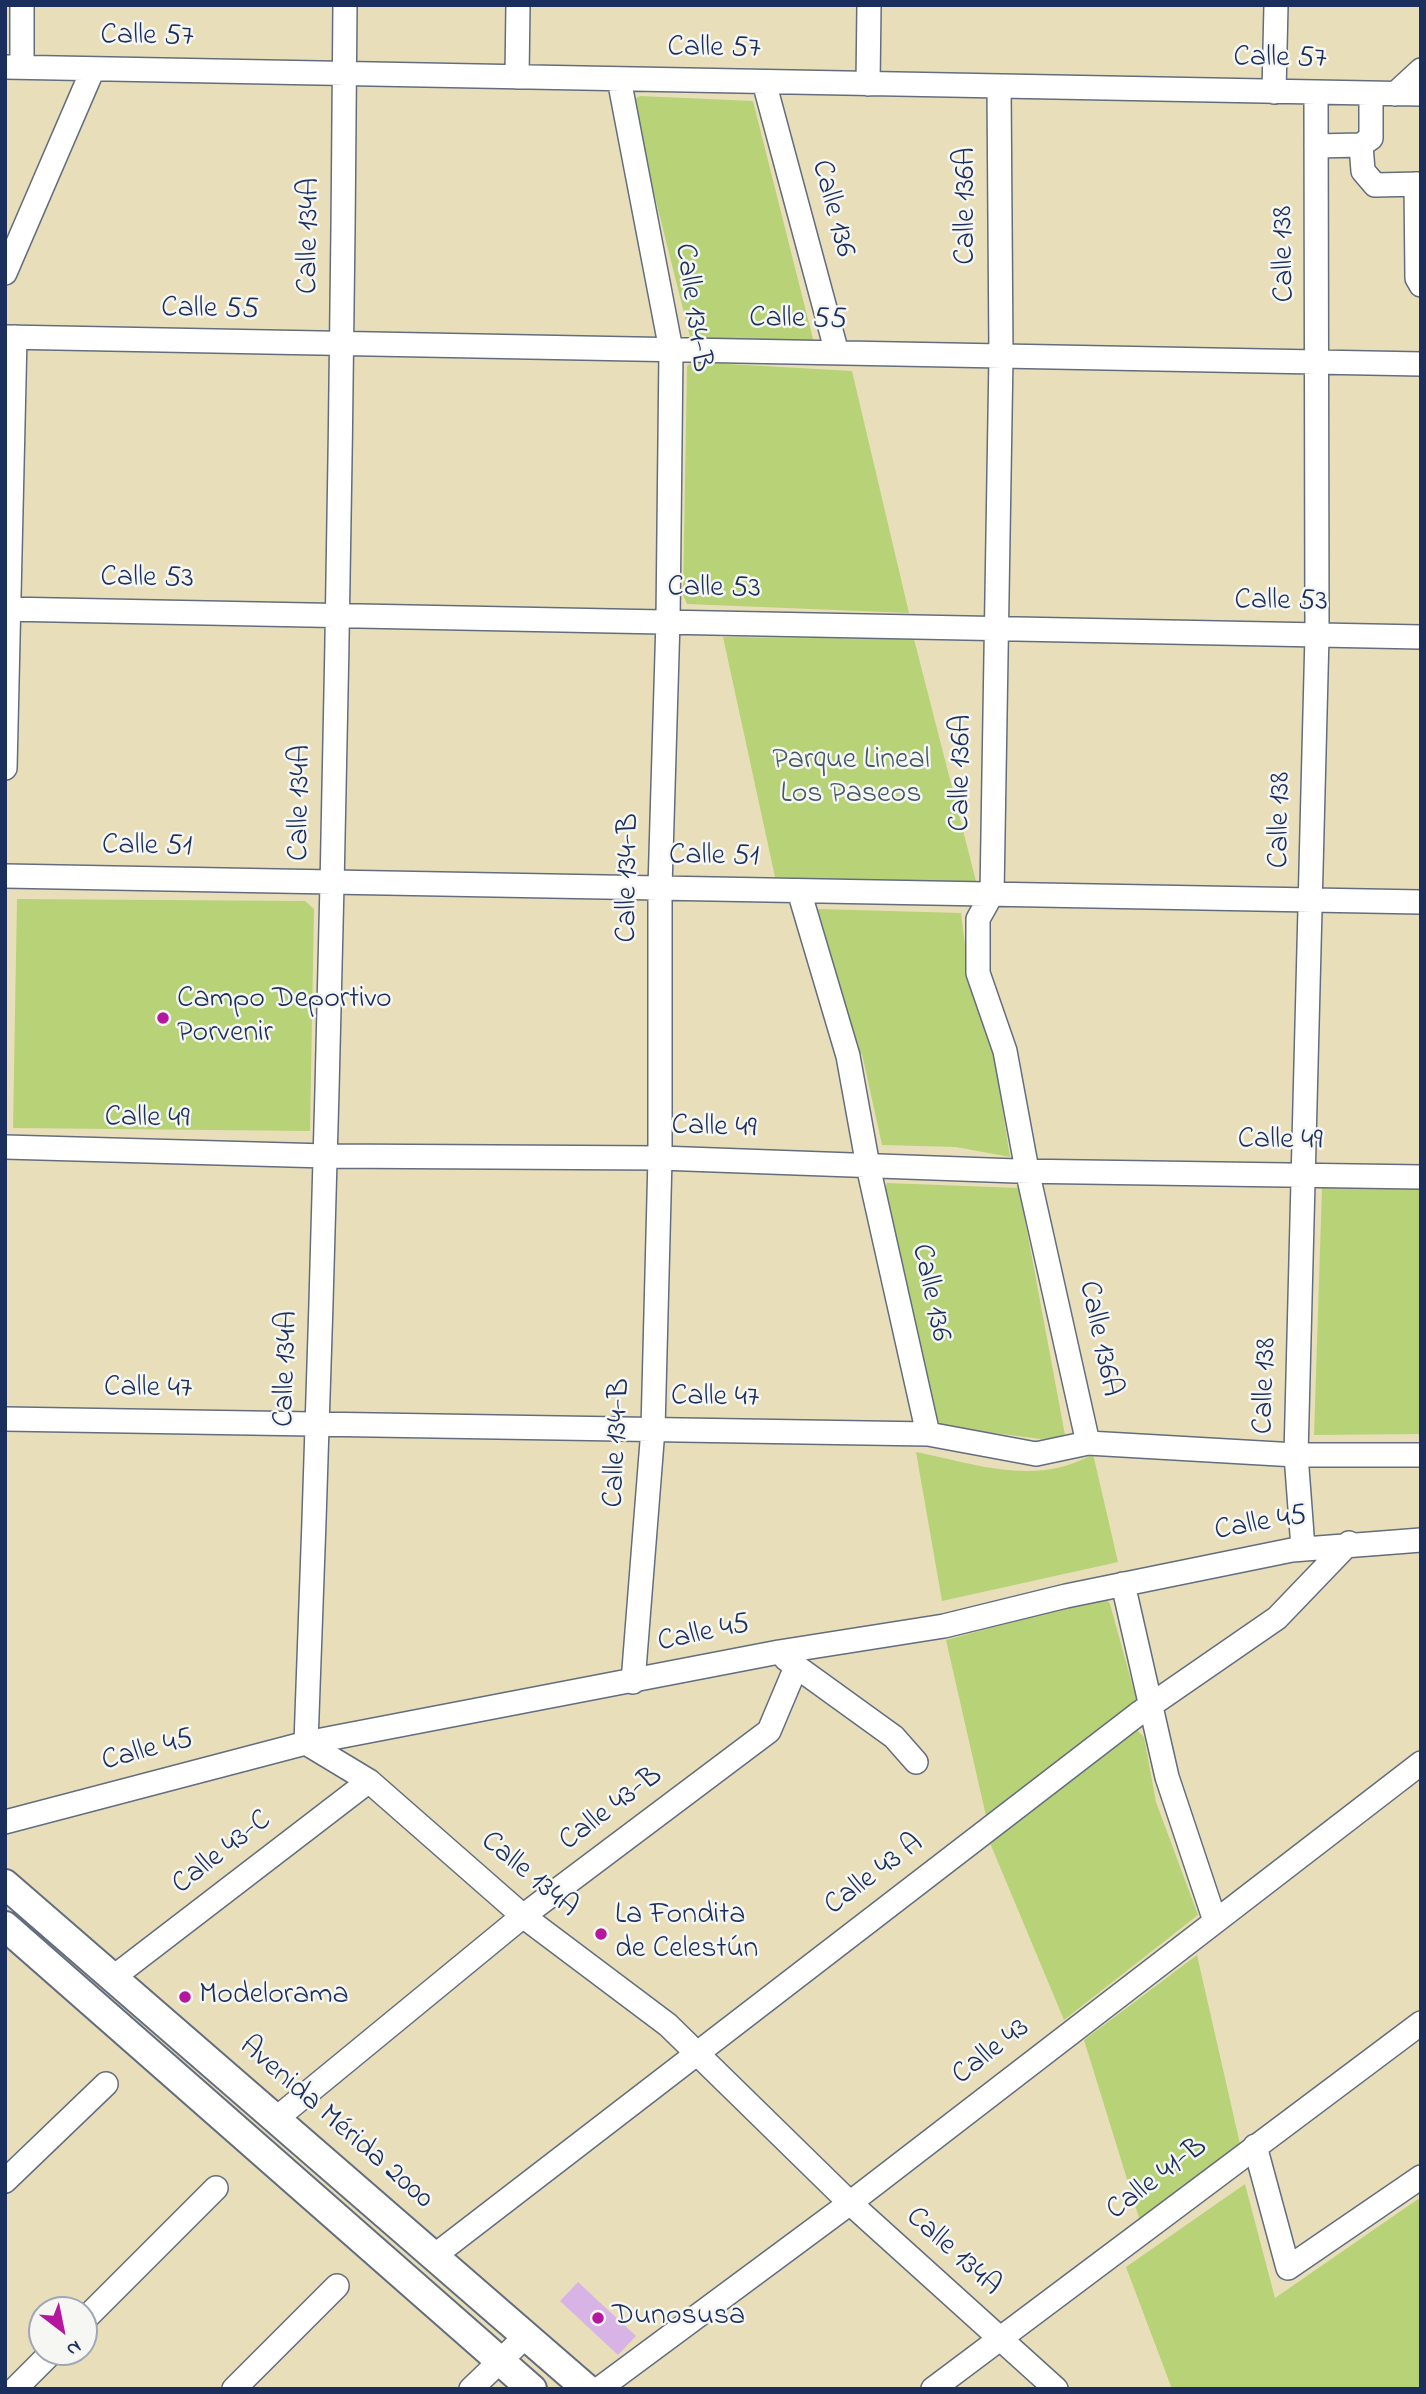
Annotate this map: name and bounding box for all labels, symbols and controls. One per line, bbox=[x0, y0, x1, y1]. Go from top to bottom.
street label: Calle 57 bbox=[100, 19, 194, 57]
street label: Calle 57 bbox=[667, 31, 761, 69]
street label: Calle 57 bbox=[1233, 41, 1327, 79]
street label: Calle 136A bbox=[950, 147, 986, 265]
street label: Calle 136 bbox=[801, 157, 861, 261]
street label: Calle 134A bbox=[292, 177, 330, 295]
street label: Calle 138 bbox=[1267, 205, 1305, 303]
street label: Calle 134-B bbox=[664, 241, 718, 375]
street label: Calle 55 bbox=[161, 292, 259, 330]
street label: Calle 55 bbox=[749, 302, 847, 340]
street label: Calle 53 bbox=[100, 561, 194, 599]
street label: Calle 53 bbox=[667, 571, 761, 609]
street label: Calle 53 bbox=[1234, 584, 1328, 622]
street label: Calle 136A bbox=[944, 714, 982, 832]
street label: Calle 134A bbox=[283, 744, 321, 862]
park label: Parque Lineal Los Paseos bbox=[772, 744, 930, 814]
street label: Calle 138 bbox=[1263, 771, 1301, 869]
street label: Calle 134-B bbox=[611, 813, 649, 943]
street label: Calle 51 bbox=[101, 829, 193, 867]
street label: Calle 51 bbox=[668, 839, 760, 877]
place label: Campo Deportivo Porvenir bbox=[177, 983, 392, 1054]
marker: Campo Deportivo Porvenir bbox=[155, 1010, 171, 1026]
street label: Calle 49 bbox=[104, 1101, 190, 1139]
street label: Calle 49 bbox=[671, 1110, 757, 1148]
street label: Calle 49 bbox=[1237, 1123, 1323, 1161]
street label: Calle 136 bbox=[901, 1241, 957, 1345]
street label: Calle 136A bbox=[1068, 1278, 1128, 1400]
street label: Calle 134A bbox=[268, 1310, 308, 1428]
street label: Calle 138 bbox=[1247, 1337, 1287, 1435]
street label: Calle 47 bbox=[103, 1371, 193, 1409]
street label: Calle 134-B bbox=[598, 1377, 640, 1509]
street label: Calle 47 bbox=[670, 1380, 760, 1418]
street label: Calle 45 bbox=[1212, 1499, 1310, 1551]
street label: Calle 45 bbox=[655, 1608, 753, 1662]
street label: Calle 45 bbox=[98, 1723, 198, 1781]
street label: Calle 43-B bbox=[553, 1760, 671, 1860]
street label: Calle 43-C bbox=[166, 1804, 280, 1904]
street label: Calle 134A bbox=[472, 1825, 584, 1927]
street label: Calle 43 A bbox=[818, 1827, 932, 1925]
place label: La Fondita de Celestún bbox=[615, 1899, 758, 1969]
marker: La Fondita de Celestún bbox=[593, 1926, 609, 1942]
place label: Modelorama bbox=[199, 1979, 349, 2015]
marker: Modelorama bbox=[177, 1989, 193, 2005]
street label: Calle 43 bbox=[946, 2012, 1038, 2094]
street label: Avenida Mérida 2000 bbox=[230, 2030, 440, 2218]
street label: Calle 41-B bbox=[1100, 2130, 1216, 2230]
street label: Calle 134A bbox=[897, 2201, 1007, 2305]
north arrow bbox=[28, 2296, 98, 2366]
place label: Dunosusa bbox=[612, 2300, 745, 2336]
marker: Dunosusa bbox=[590, 2310, 606, 2326]
text: N bbox=[61, 2333, 86, 2362]

